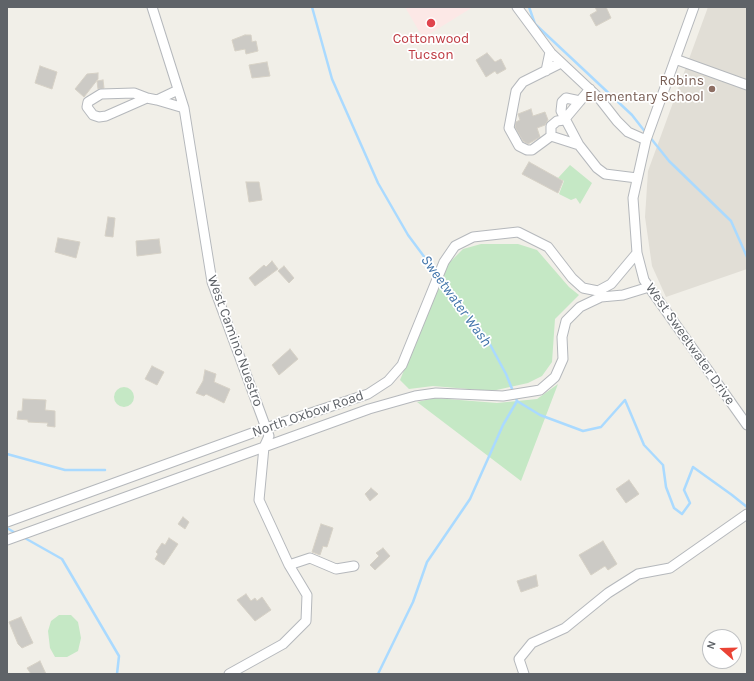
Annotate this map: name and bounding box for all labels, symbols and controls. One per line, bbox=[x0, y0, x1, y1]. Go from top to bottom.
marker: Cottonwood Tucson bbox=[425, 17, 437, 29]
place label: Cottonwood Tucson bbox=[393, 31, 469, 64]
place label: Robins Elementary School bbox=[585, 73, 704, 106]
marker: Robins Elementary School bbox=[707, 84, 717, 94]
water label: Sweetwater Wash bbox=[417, 252, 495, 350]
street label: West Camino Nuestro bbox=[203, 273, 267, 409]
street label: West Sweetwater Drive bbox=[642, 280, 738, 408]
street label: North Oxbow Road bbox=[250, 387, 366, 441]
north arrow bbox=[702, 629, 742, 669]
text: N bbox=[704, 639, 719, 651]

